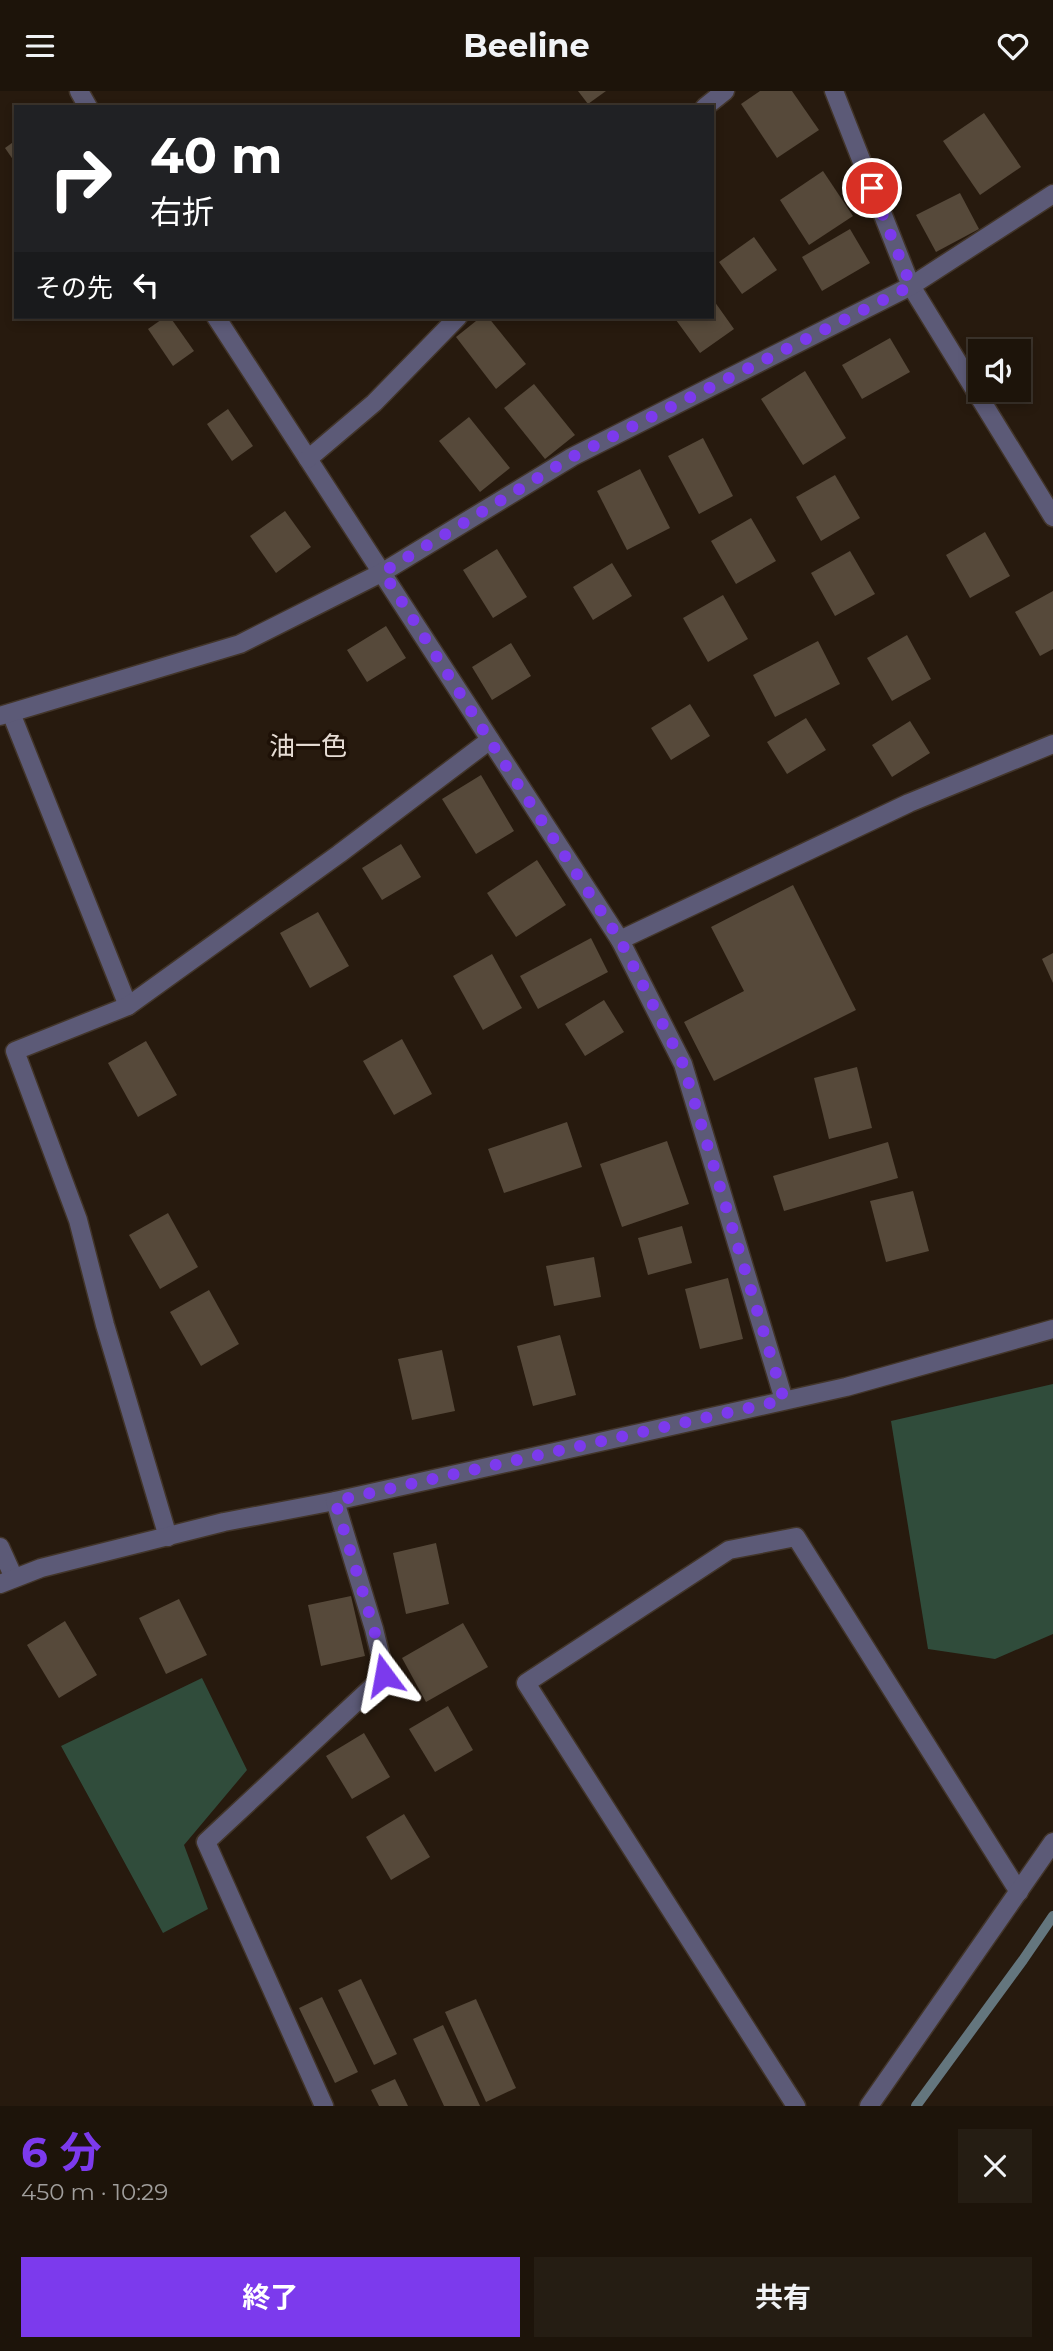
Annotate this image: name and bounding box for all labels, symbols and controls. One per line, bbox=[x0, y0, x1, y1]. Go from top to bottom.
text: Beeline bbox=[463, 26, 590, 65]
icon: menu bbox=[21, 27, 59, 65]
icon: heart bbox=[994, 27, 1032, 65]
text: 40 m bbox=[150, 126, 282, 185]
icon: right bbox=[35, 133, 126, 224]
pin bbox=[842, 158, 902, 218]
icon: arrive bbox=[853, 169, 891, 207]
text: 右折 bbox=[150, 192, 214, 231]
icon: left bbox=[127, 266, 165, 304]
text: その先 bbox=[35, 272, 113, 304]
map controls bbox=[968, 339, 1031, 402]
button: sound bbox=[968, 339, 1031, 402]
district label: 油一色 bbox=[269, 730, 347, 762]
position arrow bbox=[347, 1638, 421, 1712]
text: 6 分 bbox=[21, 2126, 102, 2178]
button: close bbox=[958, 2129, 1032, 2203]
text: 450 m · 10:29 bbox=[21, 2178, 168, 2206]
button: 終了 bbox=[21, 2257, 520, 2337]
button: 共有 bbox=[534, 2257, 1032, 2337]

